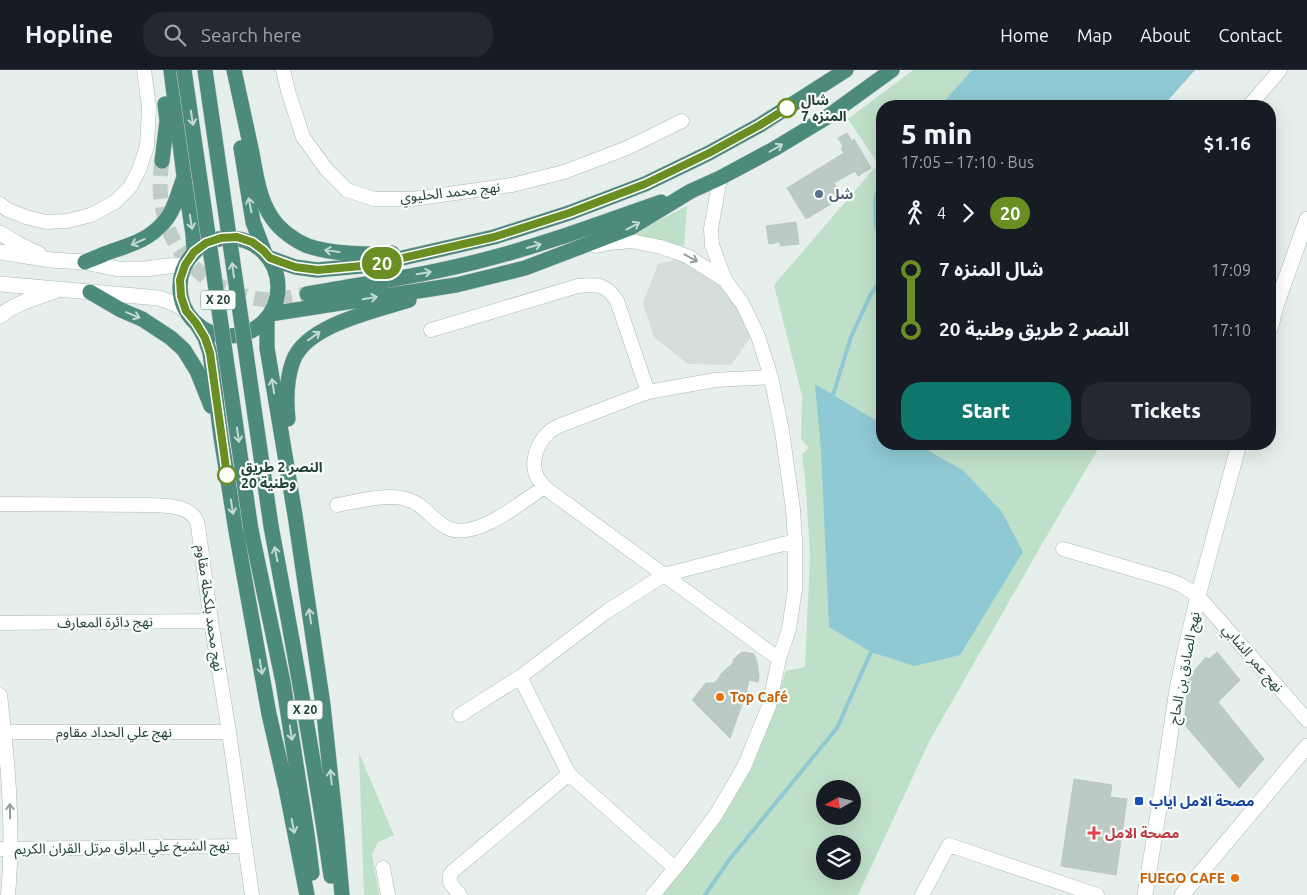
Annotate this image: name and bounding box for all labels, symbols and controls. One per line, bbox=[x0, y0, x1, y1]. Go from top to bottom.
search box bbox=[143, 12, 493, 57]
text: Hopline bbox=[25, 21, 113, 48]
icon: search bbox=[161, 21, 189, 49]
text: Search here bbox=[201, 24, 301, 46]
text: Home bbox=[1000, 25, 1049, 45]
text: Map bbox=[1077, 25, 1112, 45]
text: About bbox=[1140, 25, 1190, 45]
text: Contact bbox=[1218, 25, 1282, 45]
place label: شال المنزه 7 bbox=[801, 92, 847, 125]
marker: شال المنزه 7 bbox=[777, 98, 797, 118]
one-way arrow bbox=[187, 110, 197, 126]
text: 5 min bbox=[901, 118, 972, 149]
text: $1.16 bbox=[1203, 132, 1251, 154]
one-way arrow bbox=[768, 142, 782, 152]
text: 17:05 – 17:10 · Bus bbox=[901, 153, 1034, 171]
street label: نهج محمد الحليوي bbox=[399, 179, 501, 208]
place label: شل bbox=[829, 186, 853, 202]
marker: شل bbox=[813, 188, 825, 200]
one-way arrow bbox=[244, 197, 254, 213]
icon: walk bbox=[901, 199, 929, 227]
icon: forward bbox=[954, 199, 982, 227]
text: 20 bbox=[1000, 203, 1020, 223]
text: 4 bbox=[937, 204, 946, 222]
one-way arrow bbox=[186, 214, 196, 230]
one-way arrow bbox=[626, 220, 640, 230]
one-way arrow bbox=[131, 238, 146, 247]
one-way arrow bbox=[525, 240, 541, 250]
one-way arrow bbox=[325, 246, 341, 256]
line badge: 20 bbox=[360, 247, 404, 279]
text: 20 bbox=[372, 253, 392, 273]
one-way arrow bbox=[683, 254, 697, 264]
text: شال المنزه 7 bbox=[939, 258, 1044, 280]
text: 17:09 bbox=[1211, 261, 1251, 279]
one-way arrow bbox=[228, 262, 238, 278]
one-way arrow bbox=[415, 267, 431, 277]
road number: X 20 bbox=[200, 290, 236, 310]
one-way arrow bbox=[362, 293, 378, 303]
one-way arrow bbox=[125, 311, 140, 321]
text: النصر 2 طريق وطنية 20 bbox=[939, 318, 1129, 340]
text: 17:10 bbox=[1211, 321, 1251, 339]
one-way arrow bbox=[307, 331, 321, 341]
one-way arrow bbox=[268, 378, 278, 394]
button: Start bbox=[901, 382, 1071, 440]
button: Tickets bbox=[1081, 382, 1251, 440]
one-way arrow bbox=[233, 427, 243, 443]
place label: النصر 2 طريق وطنية 20 bbox=[241, 459, 323, 491]
marker: النصر 2 طريق وطنية 20 bbox=[217, 465, 237, 485]
one-way arrow bbox=[227, 498, 237, 514]
street label: نهج محمد بلكحلة مقاوم bbox=[190, 544, 227, 673]
one-way arrow bbox=[270, 546, 280, 562]
one-way arrow bbox=[304, 608, 314, 624]
street label: نهج الصادق بن الحاج bbox=[1165, 610, 1206, 726]
street label: نهج دائرة المعارف bbox=[57, 613, 153, 634]
street label: نهج عمر الشابي bbox=[1217, 621, 1287, 697]
one-way arrow bbox=[256, 658, 266, 674]
place label: Top Café bbox=[730, 689, 788, 705]
marker: Top Café bbox=[714, 691, 726, 703]
road number: X 20 bbox=[288, 700, 322, 720]
street label: نهج علي الحداد مقاوم bbox=[56, 724, 172, 743]
one-way arrow bbox=[286, 724, 296, 740]
one-way arrow bbox=[326, 769, 336, 785]
north arrow bbox=[816, 780, 861, 825]
map controls bbox=[816, 780, 861, 880]
place label: مصحة الامل اياب bbox=[1149, 793, 1254, 809]
marker: مصحة الامل اياب bbox=[1133, 795, 1145, 807]
one-way arrow bbox=[5, 804, 15, 820]
one-way arrow bbox=[289, 818, 299, 834]
place label: مصحة الامل bbox=[1105, 825, 1179, 841]
marker: مصحة الامل bbox=[1087, 826, 1101, 840]
button: layers bbox=[816, 835, 861, 880]
street label: نهج الشيخ علي البراق مرتل القران الكريم bbox=[14, 837, 230, 860]
place label: FUEGO CAFE bbox=[1140, 870, 1225, 886]
marker: FUEGO CAFE bbox=[1229, 872, 1241, 884]

